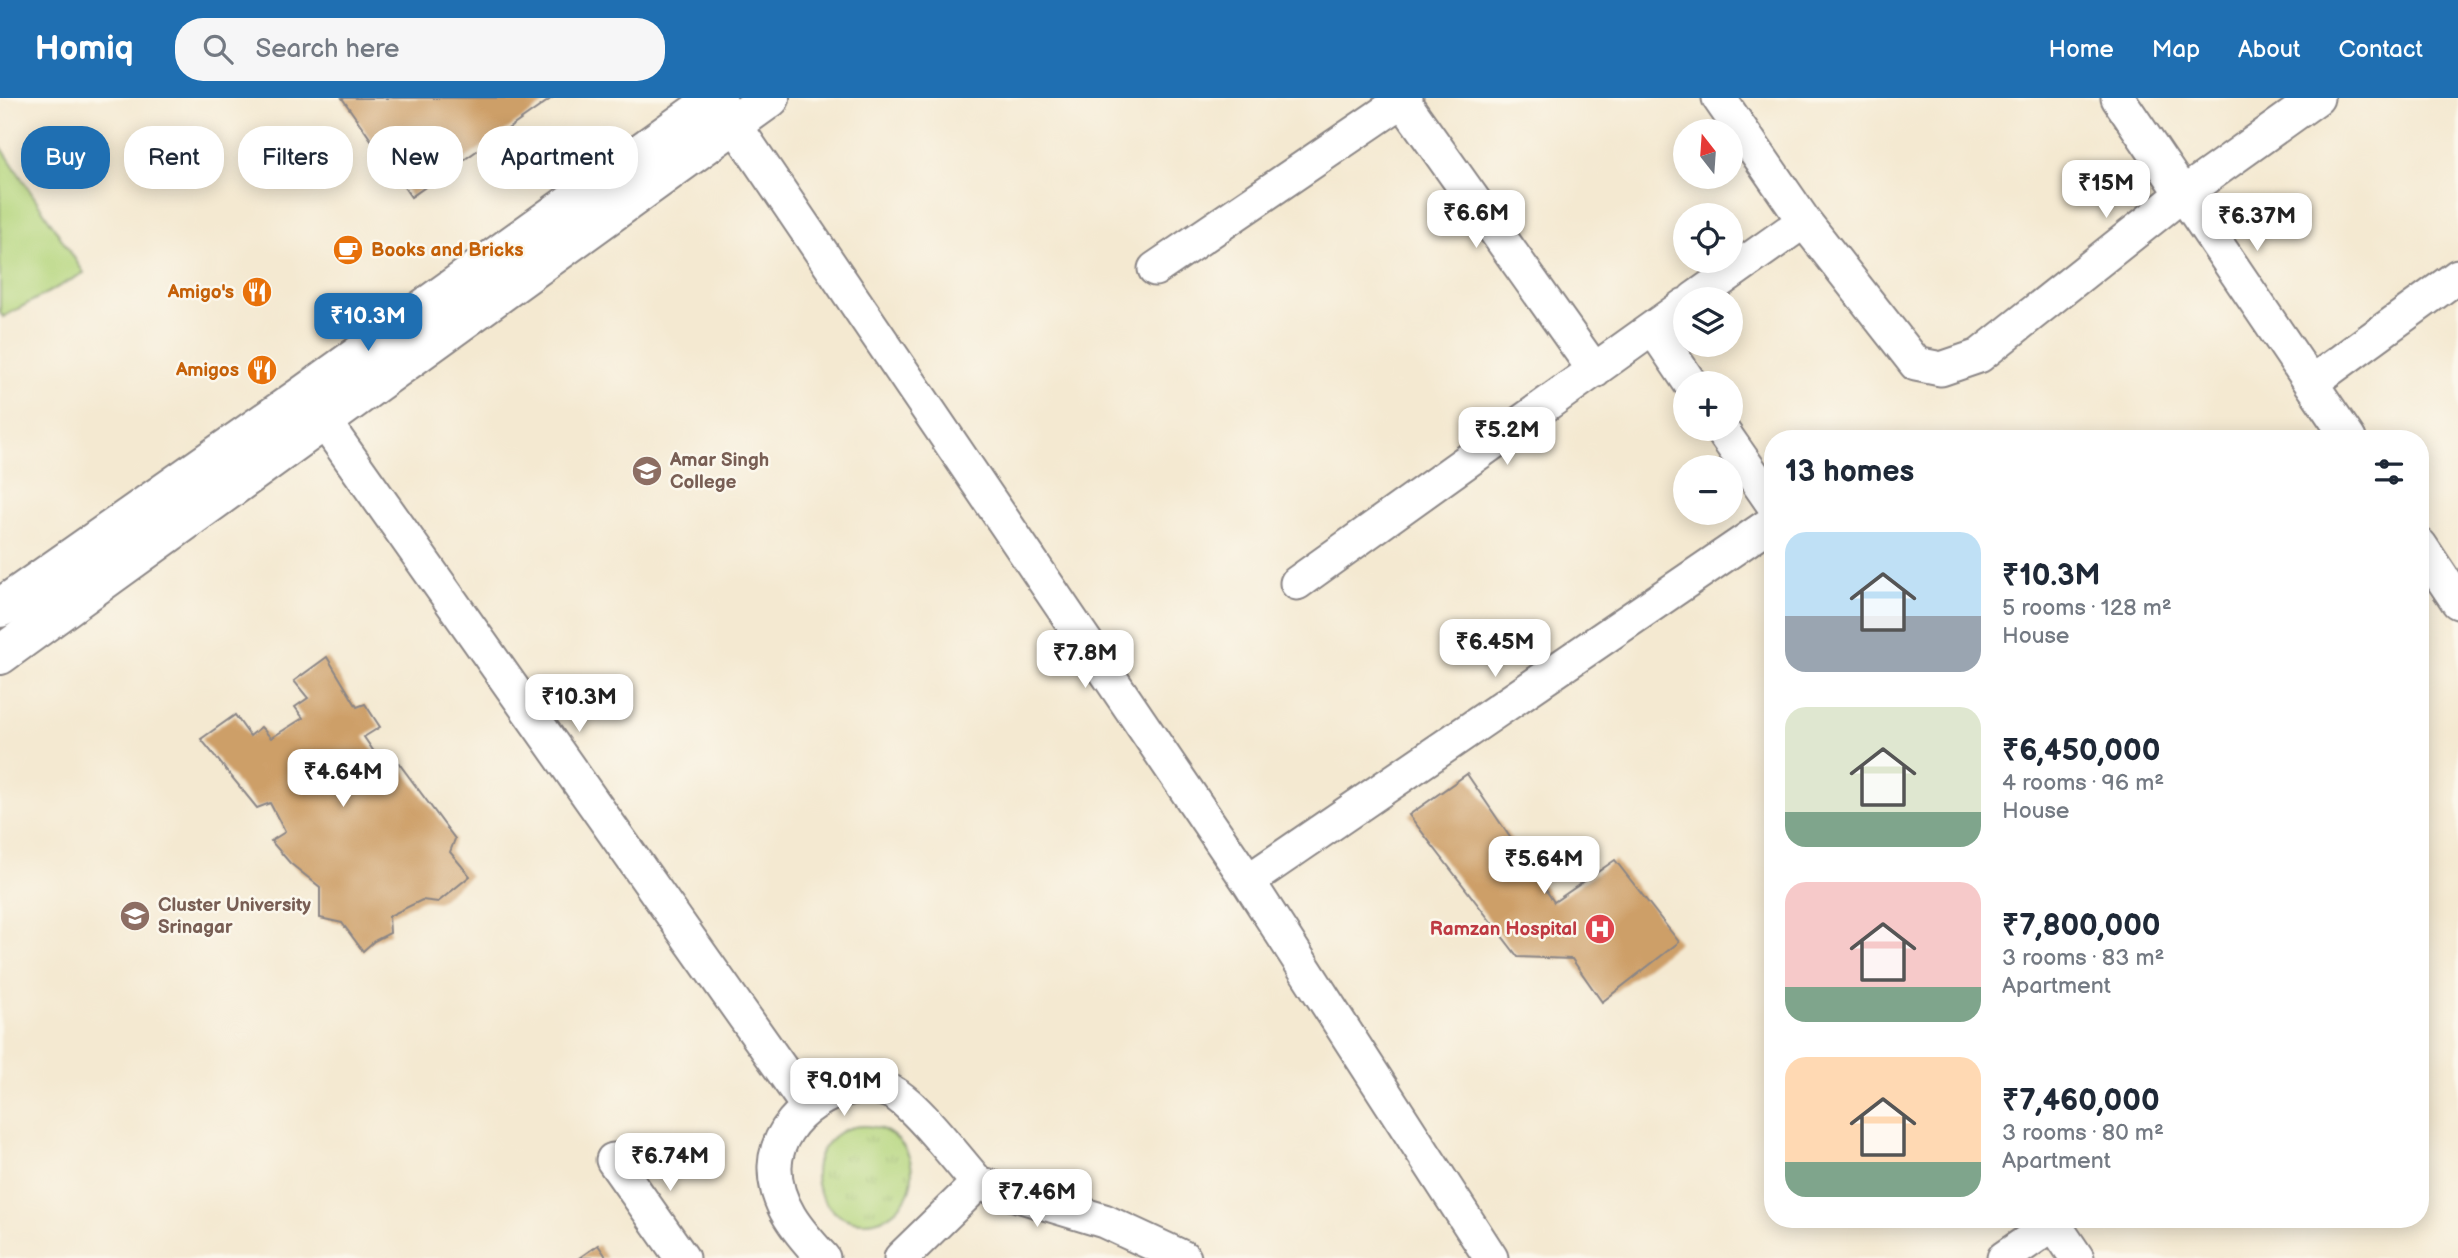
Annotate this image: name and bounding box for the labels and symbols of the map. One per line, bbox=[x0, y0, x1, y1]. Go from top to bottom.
north arrow bbox=[1673, 119, 1743, 189]
pin: ₹15M bbox=[2065, 160, 2147, 220]
pin: ₹6.6M bbox=[1427, 190, 1525, 250]
pin: ₹6.37M bbox=[2200, 194, 2314, 253]
cafe icon: Books and Bricks bbox=[331, 233, 365, 267]
place label: Books and Bricks bbox=[371, 239, 524, 262]
restaurant icon: Amigo's bbox=[240, 275, 274, 309]
place label: Amigo's bbox=[167, 281, 234, 304]
pin: ₹10.3M bbox=[311, 294, 425, 353]
restaurant icon: Amigos bbox=[245, 353, 279, 387]
place label: Amigos bbox=[175, 359, 239, 382]
pin: ₹5.2M bbox=[1458, 408, 1556, 467]
place label: Amar Singh College bbox=[669, 449, 769, 494]
school or university icon: Amar Singh College bbox=[630, 454, 664, 488]
pin: ₹6.45M bbox=[1438, 620, 1552, 679]
pin: ₹7.8M bbox=[1036, 630, 1134, 690]
pin: ₹10.3M bbox=[522, 674, 636, 734]
pin: ₹4.64M bbox=[286, 750, 400, 809]
pin: ₹5.64M bbox=[1487, 836, 1601, 896]
place label: Cluster University Srinagar bbox=[158, 894, 311, 939]
school or university icon: Cluster University Srinagar bbox=[118, 899, 152, 933]
hospital icon: Ramzan Hospital bbox=[1583, 912, 1617, 946]
place label: Ramzan Hospital bbox=[1430, 918, 1577, 941]
pin: ₹9.01M bbox=[787, 1058, 901, 1118]
pin: ₹6.74M bbox=[613, 1134, 727, 1193]
pin: ₹7.46M bbox=[980, 1170, 1094, 1229]

